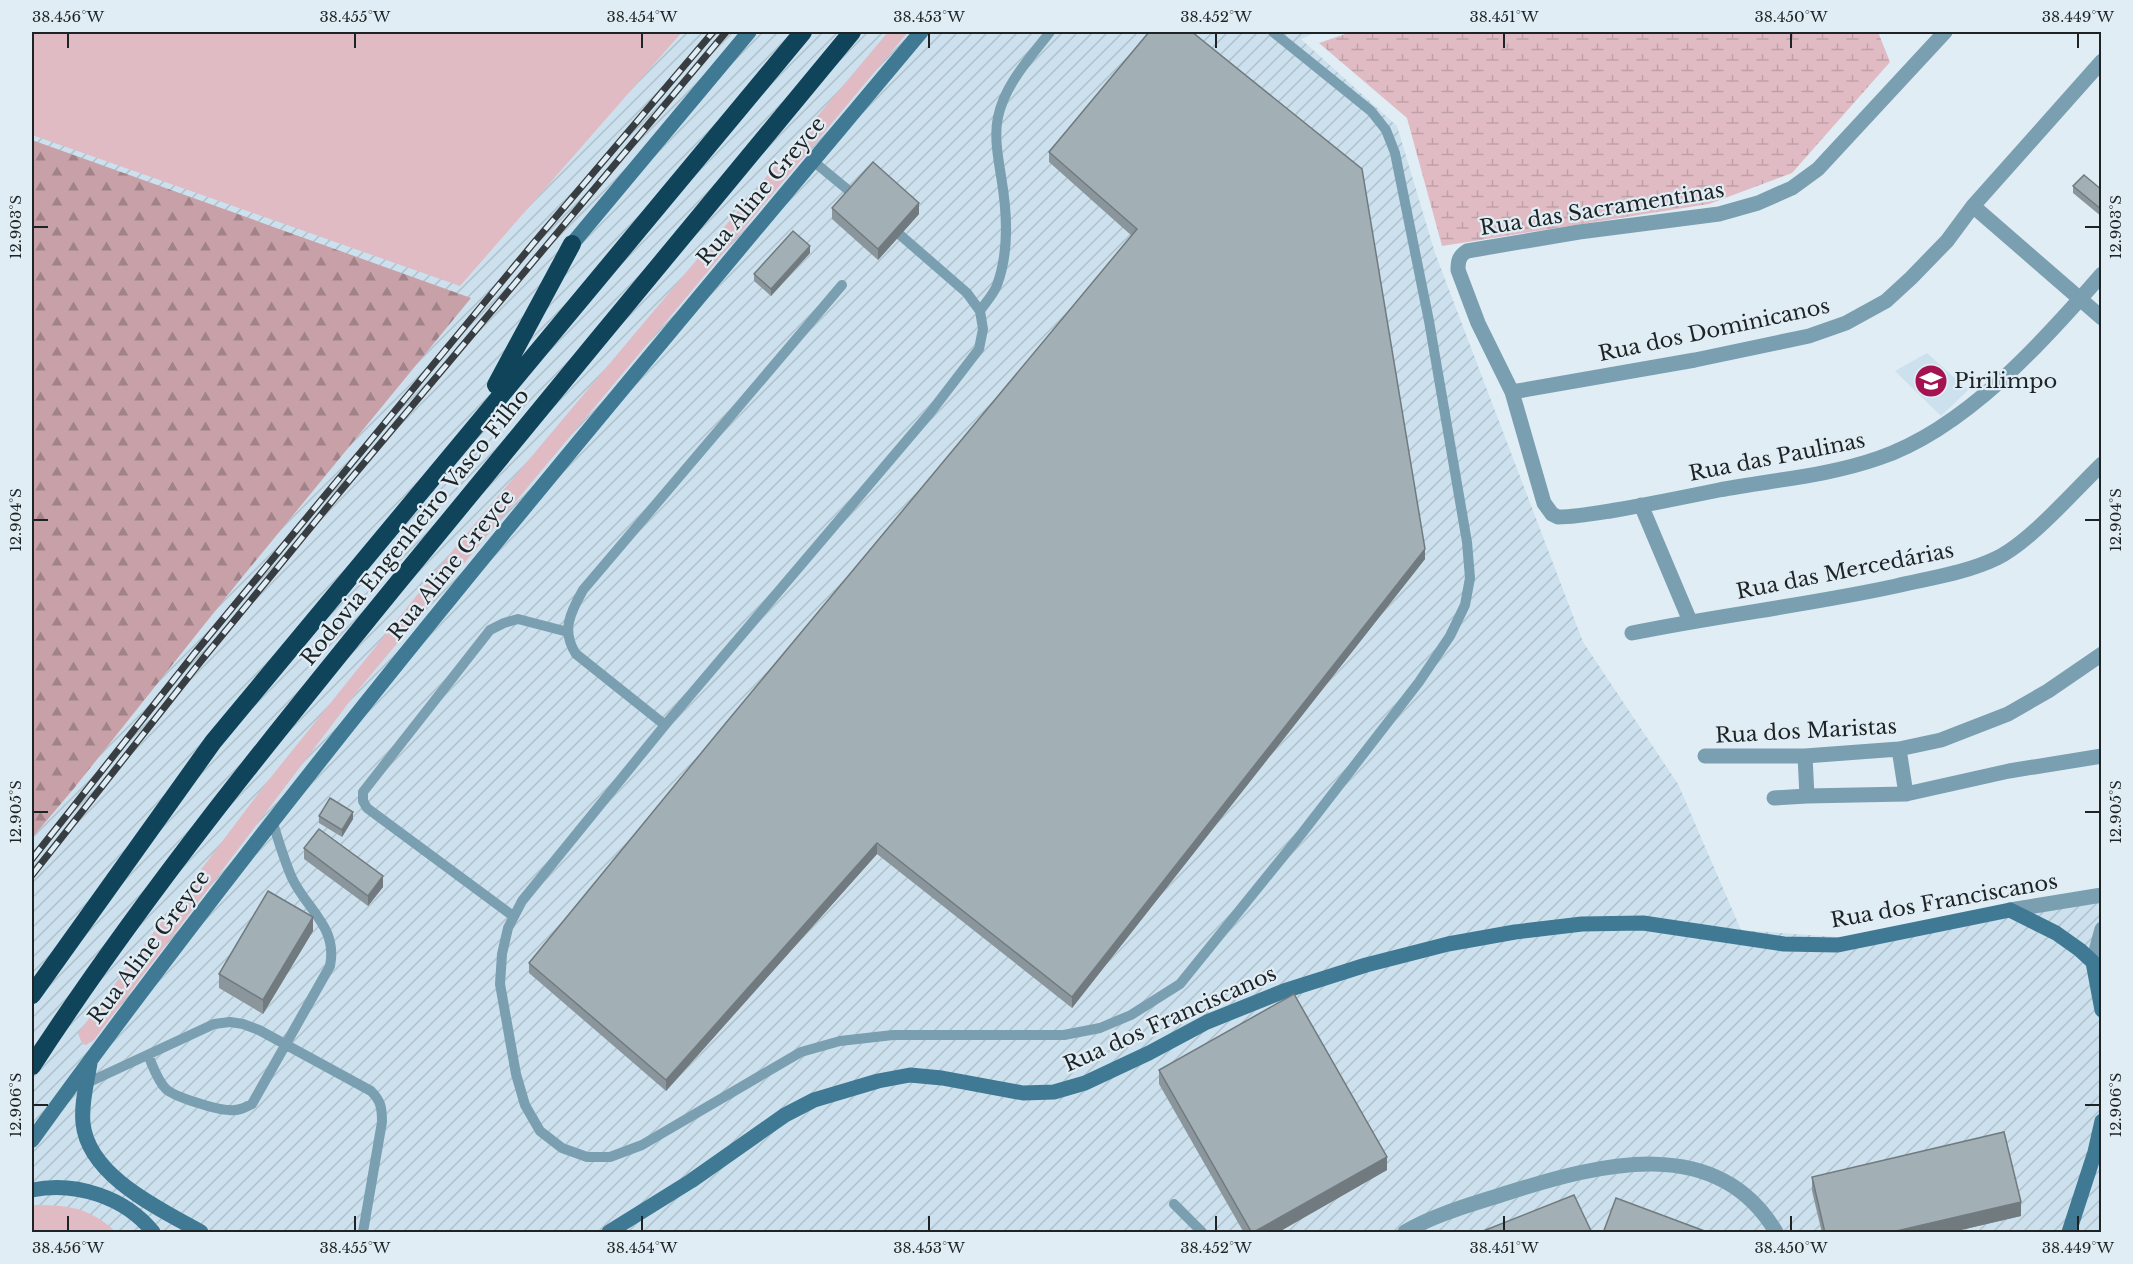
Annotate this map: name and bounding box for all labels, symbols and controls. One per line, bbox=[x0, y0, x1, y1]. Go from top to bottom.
text: 38.456°W bbox=[32, 7, 104, 26]
text: 38.455°W bbox=[320, 7, 391, 26]
text: 38.454°W bbox=[607, 7, 678, 26]
text: 38.453°W bbox=[893, 7, 965, 26]
text: 38.452°W bbox=[1180, 7, 1252, 26]
text: 38.451°W bbox=[1469, 7, 1539, 26]
text: 38.450°W bbox=[1754, 7, 1828, 26]
text: 38.449°W bbox=[2042, 7, 2115, 26]
street label: Rua Aline Greyce bbox=[691, 111, 831, 271]
street label: Rua das Sacramentinas bbox=[1478, 177, 1726, 241]
text: 12.903°S bbox=[6, 195, 25, 259]
text: 12.903°S bbox=[2106, 195, 2125, 259]
street label: Rua dos Dominicanos bbox=[1596, 293, 1832, 367]
school or university icon: Pirilimpo bbox=[1913, 363, 1949, 399]
place label: Pirilimpo bbox=[1954, 368, 2057, 394]
street label: Rodovia Engenheiro Vasco Filho bbox=[295, 383, 535, 671]
street label: Rua das Paulinas bbox=[1687, 427, 1867, 487]
street label: Rua Aline Greyce bbox=[382, 485, 520, 645]
text: 12.904°S bbox=[6, 488, 25, 552]
text: 12.904°S bbox=[2106, 488, 2125, 552]
street label: Rua das Mercedárias bbox=[1734, 537, 1956, 605]
street label: Rua dos Maristas bbox=[1715, 713, 1897, 749]
text: 12.905°S bbox=[6, 780, 25, 844]
text: 12.905°S bbox=[2106, 780, 2125, 844]
street label: Rua Aline Greyce bbox=[83, 865, 215, 1029]
street label: Rua dos Franciscanos bbox=[1828, 868, 2060, 934]
street label: Rua dos Franciscanos bbox=[1060, 960, 1280, 1078]
text: 12.906°S bbox=[6, 1073, 25, 1137]
text: 12.906°S bbox=[2106, 1073, 2125, 1137]
text: 38.456°W bbox=[32, 1238, 104, 1257]
text: 38.455°W bbox=[320, 1238, 391, 1257]
text: 38.454°W bbox=[607, 1238, 678, 1257]
text: 38.453°W bbox=[893, 1238, 965, 1257]
text: 38.452°W bbox=[1180, 1238, 1252, 1257]
text: 38.451°W bbox=[1469, 1238, 1539, 1257]
text: 38.450°W bbox=[1754, 1238, 1828, 1257]
text: 38.449°W bbox=[2042, 1238, 2115, 1257]

